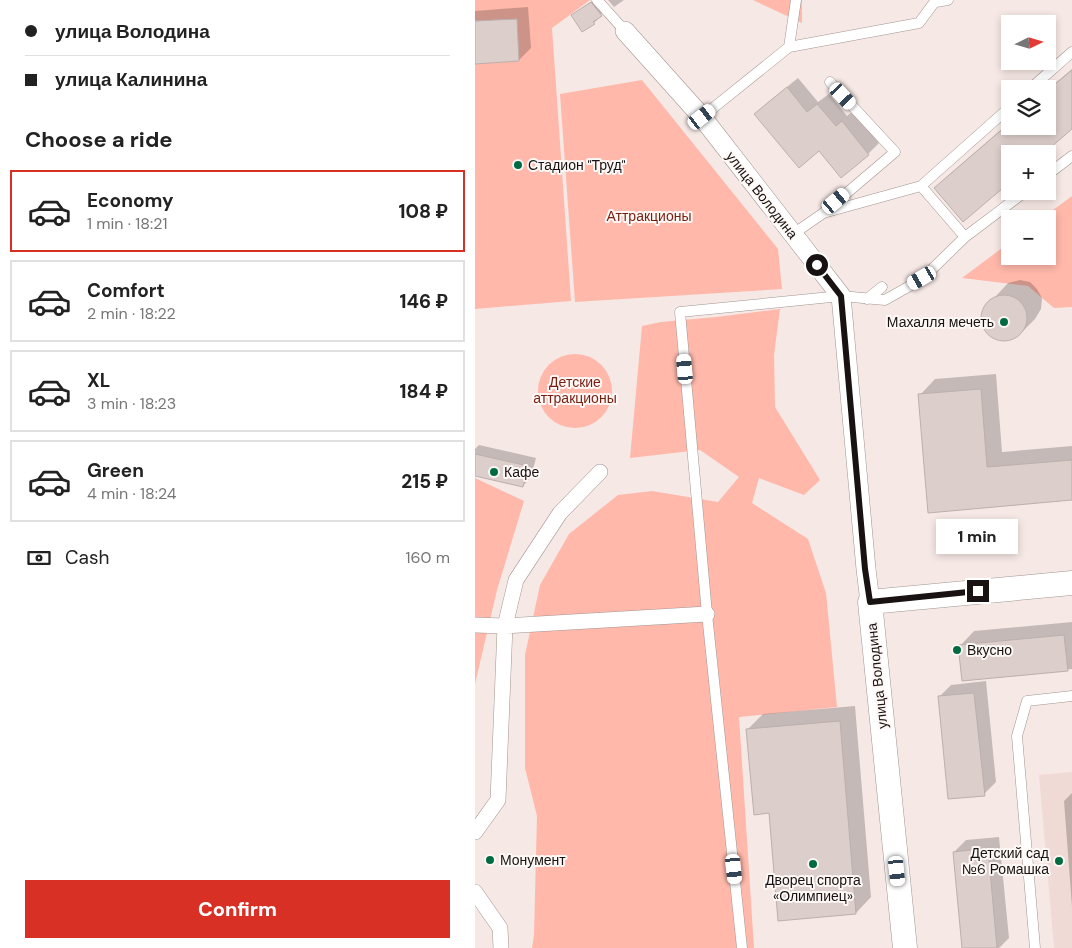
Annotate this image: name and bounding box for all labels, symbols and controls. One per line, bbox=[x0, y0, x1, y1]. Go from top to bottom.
north arrow bbox=[1001, 15, 1056, 70]
map controls bbox=[1001, 15, 1056, 265]
text: улица Володина bbox=[55, 19, 210, 44]
text: улица Калинина bbox=[55, 67, 207, 92]
car bbox=[827, 80, 858, 112]
button: layers bbox=[1001, 80, 1056, 135]
car bbox=[685, 102, 718, 132]
text: Choose a ride bbox=[25, 125, 173, 154]
button: + bbox=[1001, 145, 1056, 200]
street label: улица Володина bbox=[722, 148, 802, 243]
place label: Стадион "Труд" bbox=[528, 156, 626, 174]
marker: Стадион "Труд" bbox=[512, 159, 524, 171]
car bbox=[819, 186, 852, 216]
text: Economy bbox=[87, 188, 174, 213]
icon: car bbox=[27, 189, 72, 234]
text: 108 ₽ bbox=[399, 199, 448, 224]
park label: Аттракционы bbox=[607, 207, 691, 225]
button: − bbox=[1001, 210, 1056, 265]
text: 1 min · 18:21 bbox=[87, 213, 167, 234]
route start bbox=[806, 254, 828, 276]
car bbox=[905, 264, 938, 292]
text: Comfort bbox=[87, 278, 165, 303]
icon: car bbox=[27, 279, 72, 324]
text: 146 ₽ bbox=[400, 289, 448, 314]
text: 2 min · 18:22 bbox=[87, 303, 176, 324]
place label: Махалля мечеть bbox=[887, 313, 994, 331]
marker: Махалля мечеть bbox=[998, 316, 1010, 328]
car bbox=[676, 353, 693, 385]
text: XL bbox=[87, 368, 110, 393]
icon: car bbox=[27, 369, 72, 414]
park label: Детские аттракционы bbox=[533, 373, 617, 407]
text: 184 ₽ bbox=[400, 379, 448, 404]
text: 3 min · 18:23 bbox=[87, 393, 176, 414]
text: Green bbox=[87, 458, 144, 483]
icon: car bbox=[27, 459, 72, 504]
place label: Кафе bbox=[504, 463, 539, 481]
marker: Кафе bbox=[488, 466, 500, 478]
text: 215 ₽ bbox=[401, 469, 448, 494]
text: 4 min · 18:24 bbox=[87, 483, 177, 504]
callout: 1 min bbox=[937, 518, 1019, 554]
text: 1 min bbox=[957, 526, 997, 547]
icon: cash bbox=[25, 544, 53, 572]
text: Cash bbox=[65, 545, 109, 570]
text: 160 m bbox=[406, 547, 450, 568]
route end bbox=[967, 580, 989, 602]
street label: улица Володина bbox=[862, 622, 892, 730]
place label: Вкусно bbox=[967, 641, 1012, 659]
marker: Вкусно bbox=[951, 644, 963, 656]
place label: Детский сад №6 Ромашка bbox=[962, 844, 1049, 878]
place label: Монумент bbox=[500, 851, 566, 869]
car bbox=[724, 853, 743, 885]
marker: Монумент bbox=[484, 854, 496, 866]
car bbox=[887, 855, 906, 887]
marker: Детский сад №6 Ромашка bbox=[1053, 855, 1065, 867]
marker: Дворец спорта «Олимпиец» bbox=[807, 858, 819, 870]
place label: Дворец спорта «Олимпиец» bbox=[765, 871, 861, 905]
button: Confirm bbox=[25, 880, 450, 938]

